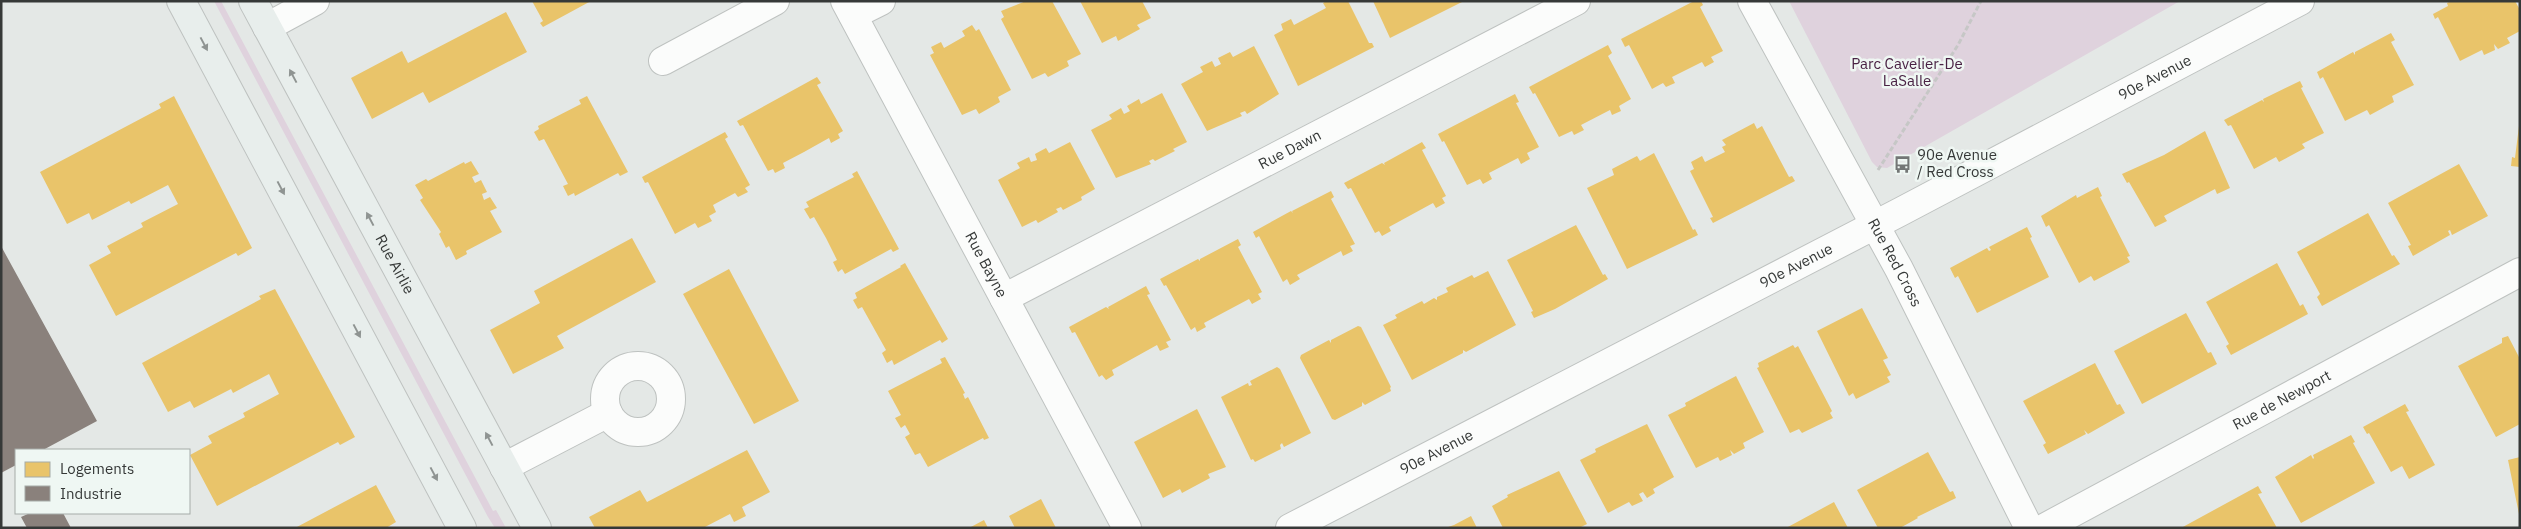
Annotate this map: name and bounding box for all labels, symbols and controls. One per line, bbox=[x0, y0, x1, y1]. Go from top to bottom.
one-way arrow bbox=[200, 37, 208, 52]
street label: 90e Avenue bbox=[2115, 50, 2194, 104]
park label: Parc Cavelier-De LaSalle bbox=[1851, 54, 1963, 90]
one-way arrow bbox=[289, 68, 297, 83]
street label: Rue Dawn bbox=[1255, 125, 1324, 173]
place label: 90e Avenue / Red Cross bbox=[1917, 145, 1997, 181]
bus stop icon: 90e Avenue / Red Cross bbox=[1893, 154, 1913, 174]
one-way arrow bbox=[277, 180, 285, 195]
one-way arrow bbox=[366, 211, 374, 226]
street label: Rue Red Cross bbox=[1864, 215, 1926, 310]
street label: Rue Bayne bbox=[961, 228, 1012, 301]
street label: Rue Airlie bbox=[372, 231, 419, 297]
street label: 90e Avenue bbox=[1756, 239, 1836, 292]
one-way arrow bbox=[353, 324, 361, 338]
street label: Rue de Newport bbox=[2229, 366, 2334, 434]
street label: 90e Avenue bbox=[1396, 425, 1476, 478]
one-way arrow bbox=[485, 431, 493, 446]
legend bbox=[15, 449, 190, 514]
text: Logements bbox=[60, 459, 134, 478]
one-way arrow bbox=[430, 467, 438, 482]
text: Industrie bbox=[60, 484, 122, 503]

